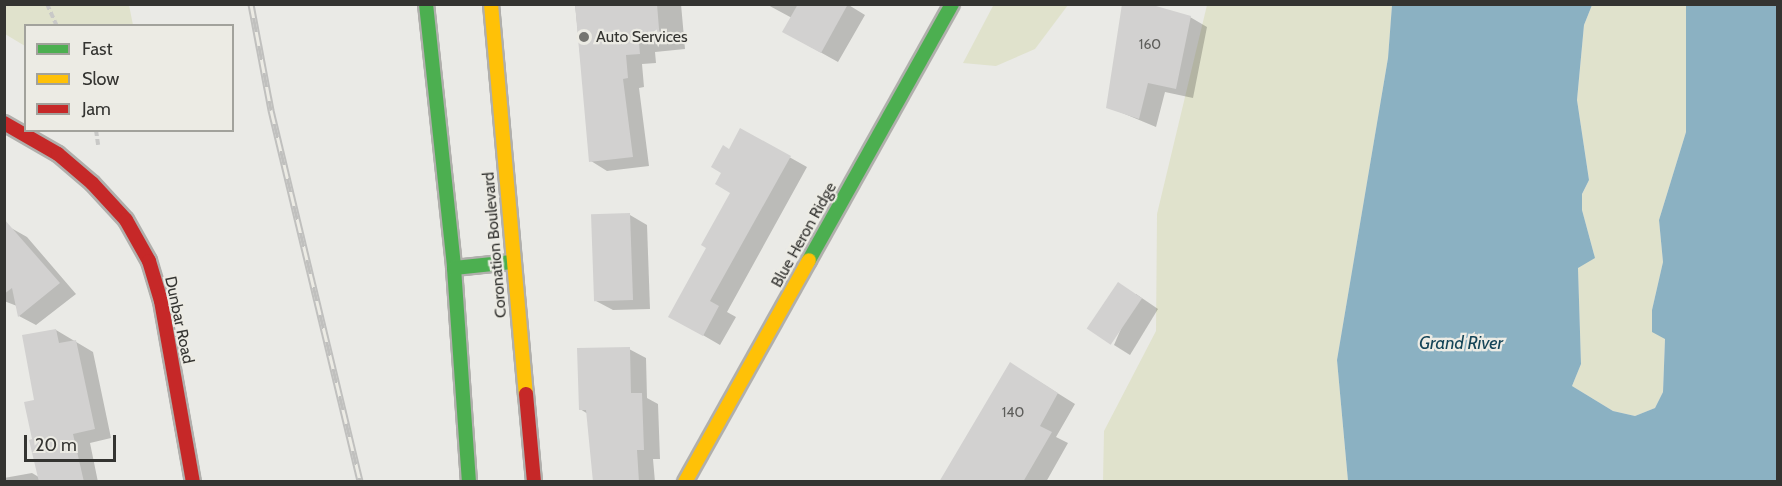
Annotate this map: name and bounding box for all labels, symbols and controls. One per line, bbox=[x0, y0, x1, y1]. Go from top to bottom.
legend bbox=[24, 24, 234, 132]
place label: Auto Services bbox=[596, 27, 688, 47]
marker: Auto Services bbox=[577, 30, 591, 44]
house number: 160 bbox=[1139, 36, 1161, 52]
text: Fast bbox=[82, 38, 113, 60]
text: Slow bbox=[82, 68, 119, 90]
text: Jam bbox=[82, 98, 111, 120]
street label: Coronation Boulevard bbox=[479, 171, 511, 319]
street label: Blue Heron Ridge bbox=[767, 179, 841, 291]
street label: Dunbar Road bbox=[160, 275, 198, 365]
water label: Grand River bbox=[1419, 332, 1503, 354]
house number: 140 bbox=[1002, 404, 1024, 420]
scale bar bbox=[27, 423, 118, 461]
text: 20 m bbox=[35, 434, 77, 456]

